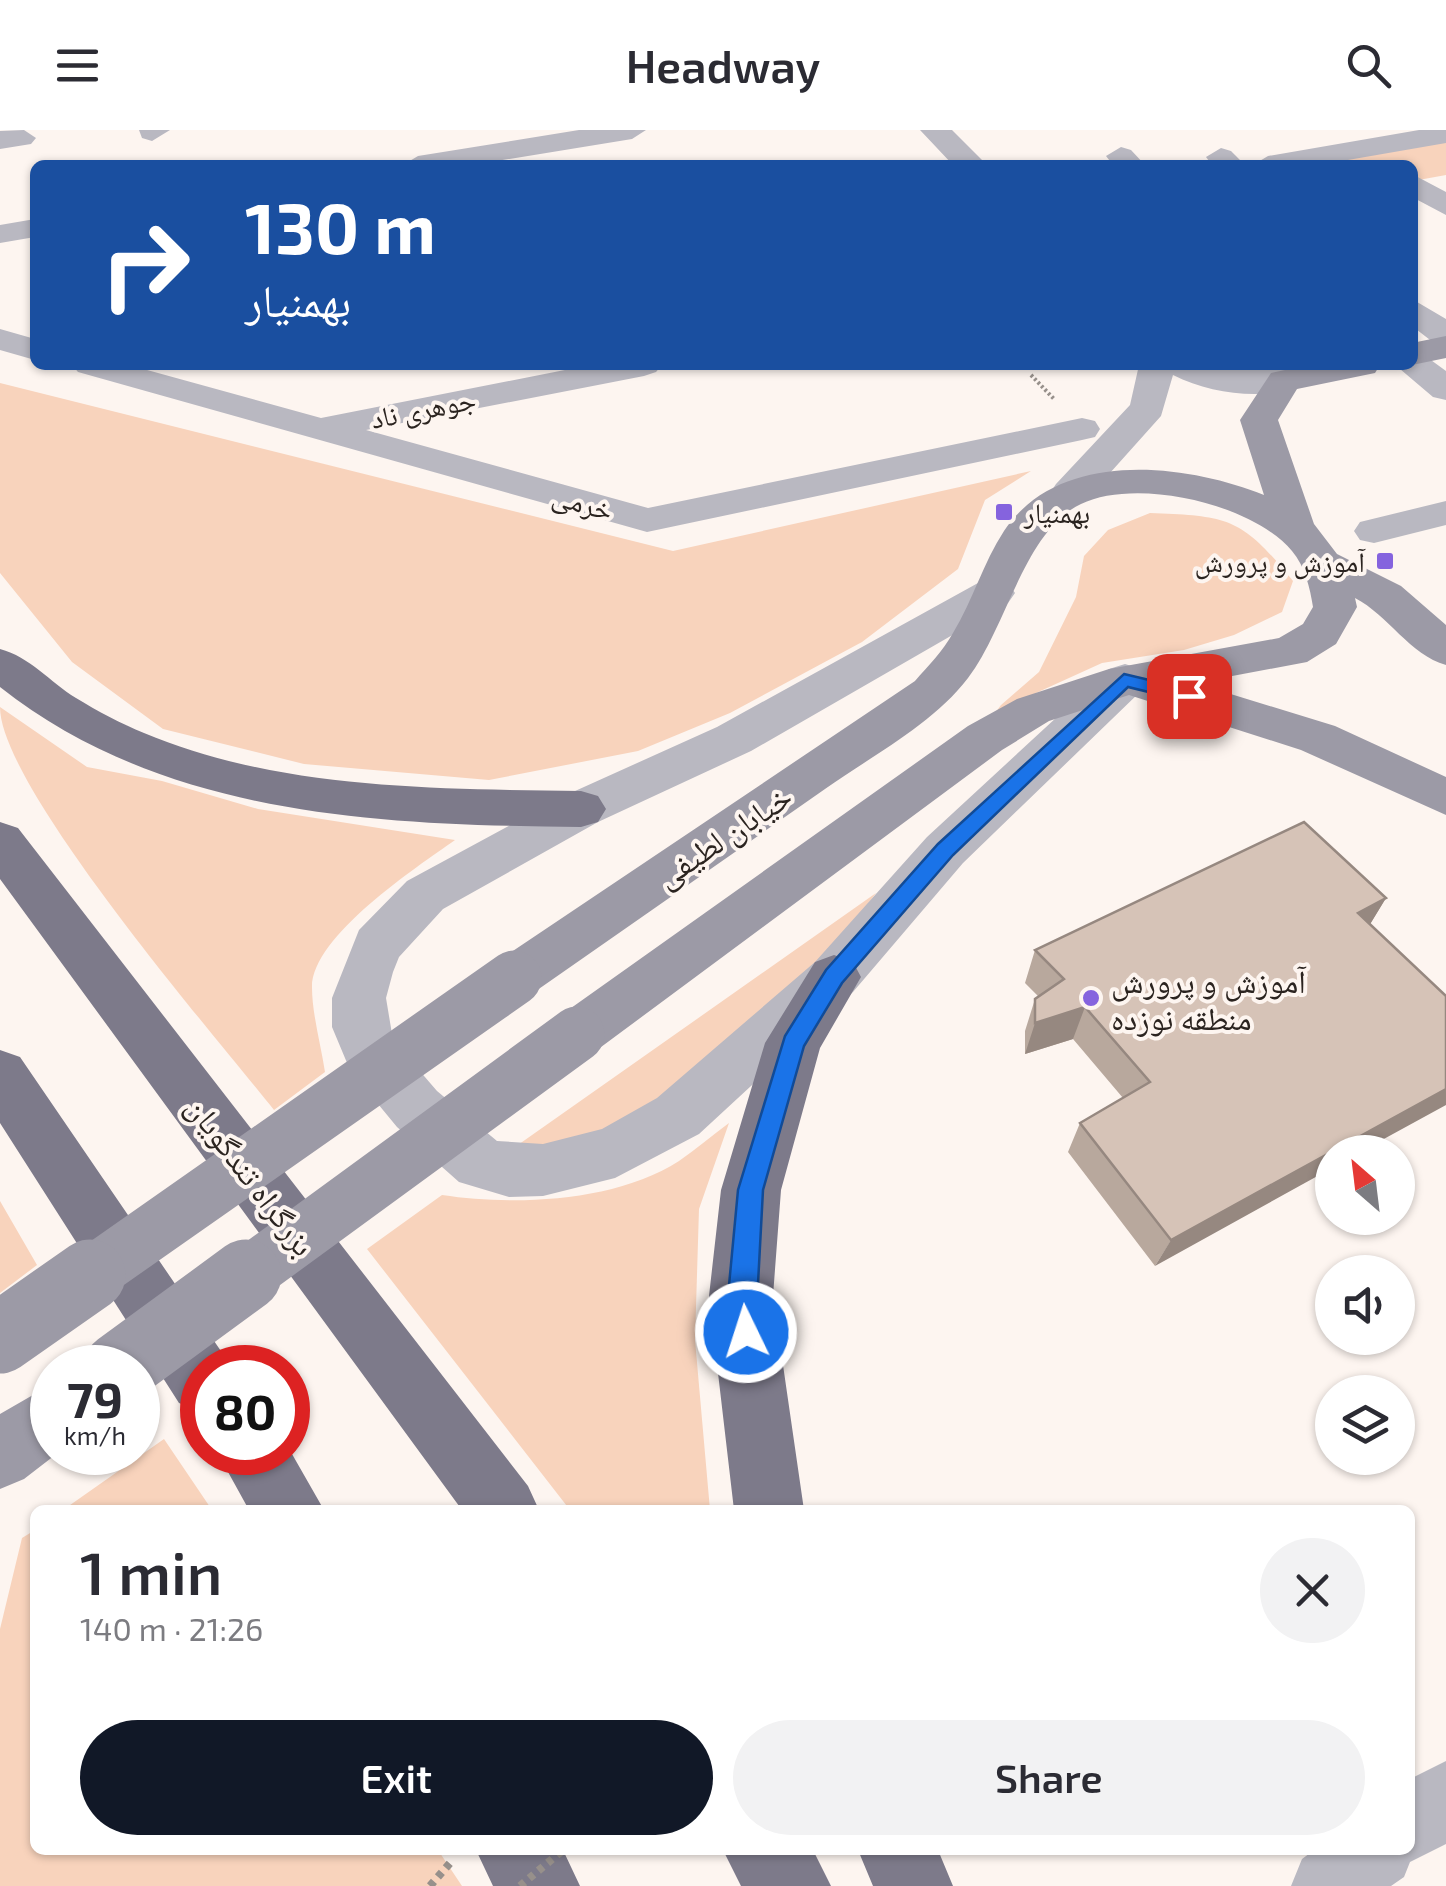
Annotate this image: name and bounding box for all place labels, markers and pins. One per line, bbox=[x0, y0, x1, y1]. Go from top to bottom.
place label: بهمنیار bbox=[1023, 495, 1090, 529]
marker: بهمنیار bbox=[993, 501, 1015, 523]
place label: آموزش و پرورش bbox=[1195, 544, 1366, 580]
marker: آموزش و پرورش bbox=[1374, 550, 1396, 572]
pin bbox=[1147, 654, 1232, 739]
place label: آموزش و پرورش منطقه نوزده bbox=[1111, 961, 1307, 1037]
marker: آموزش و پرورش منطقه نوزده bbox=[1080, 987, 1102, 1009]

